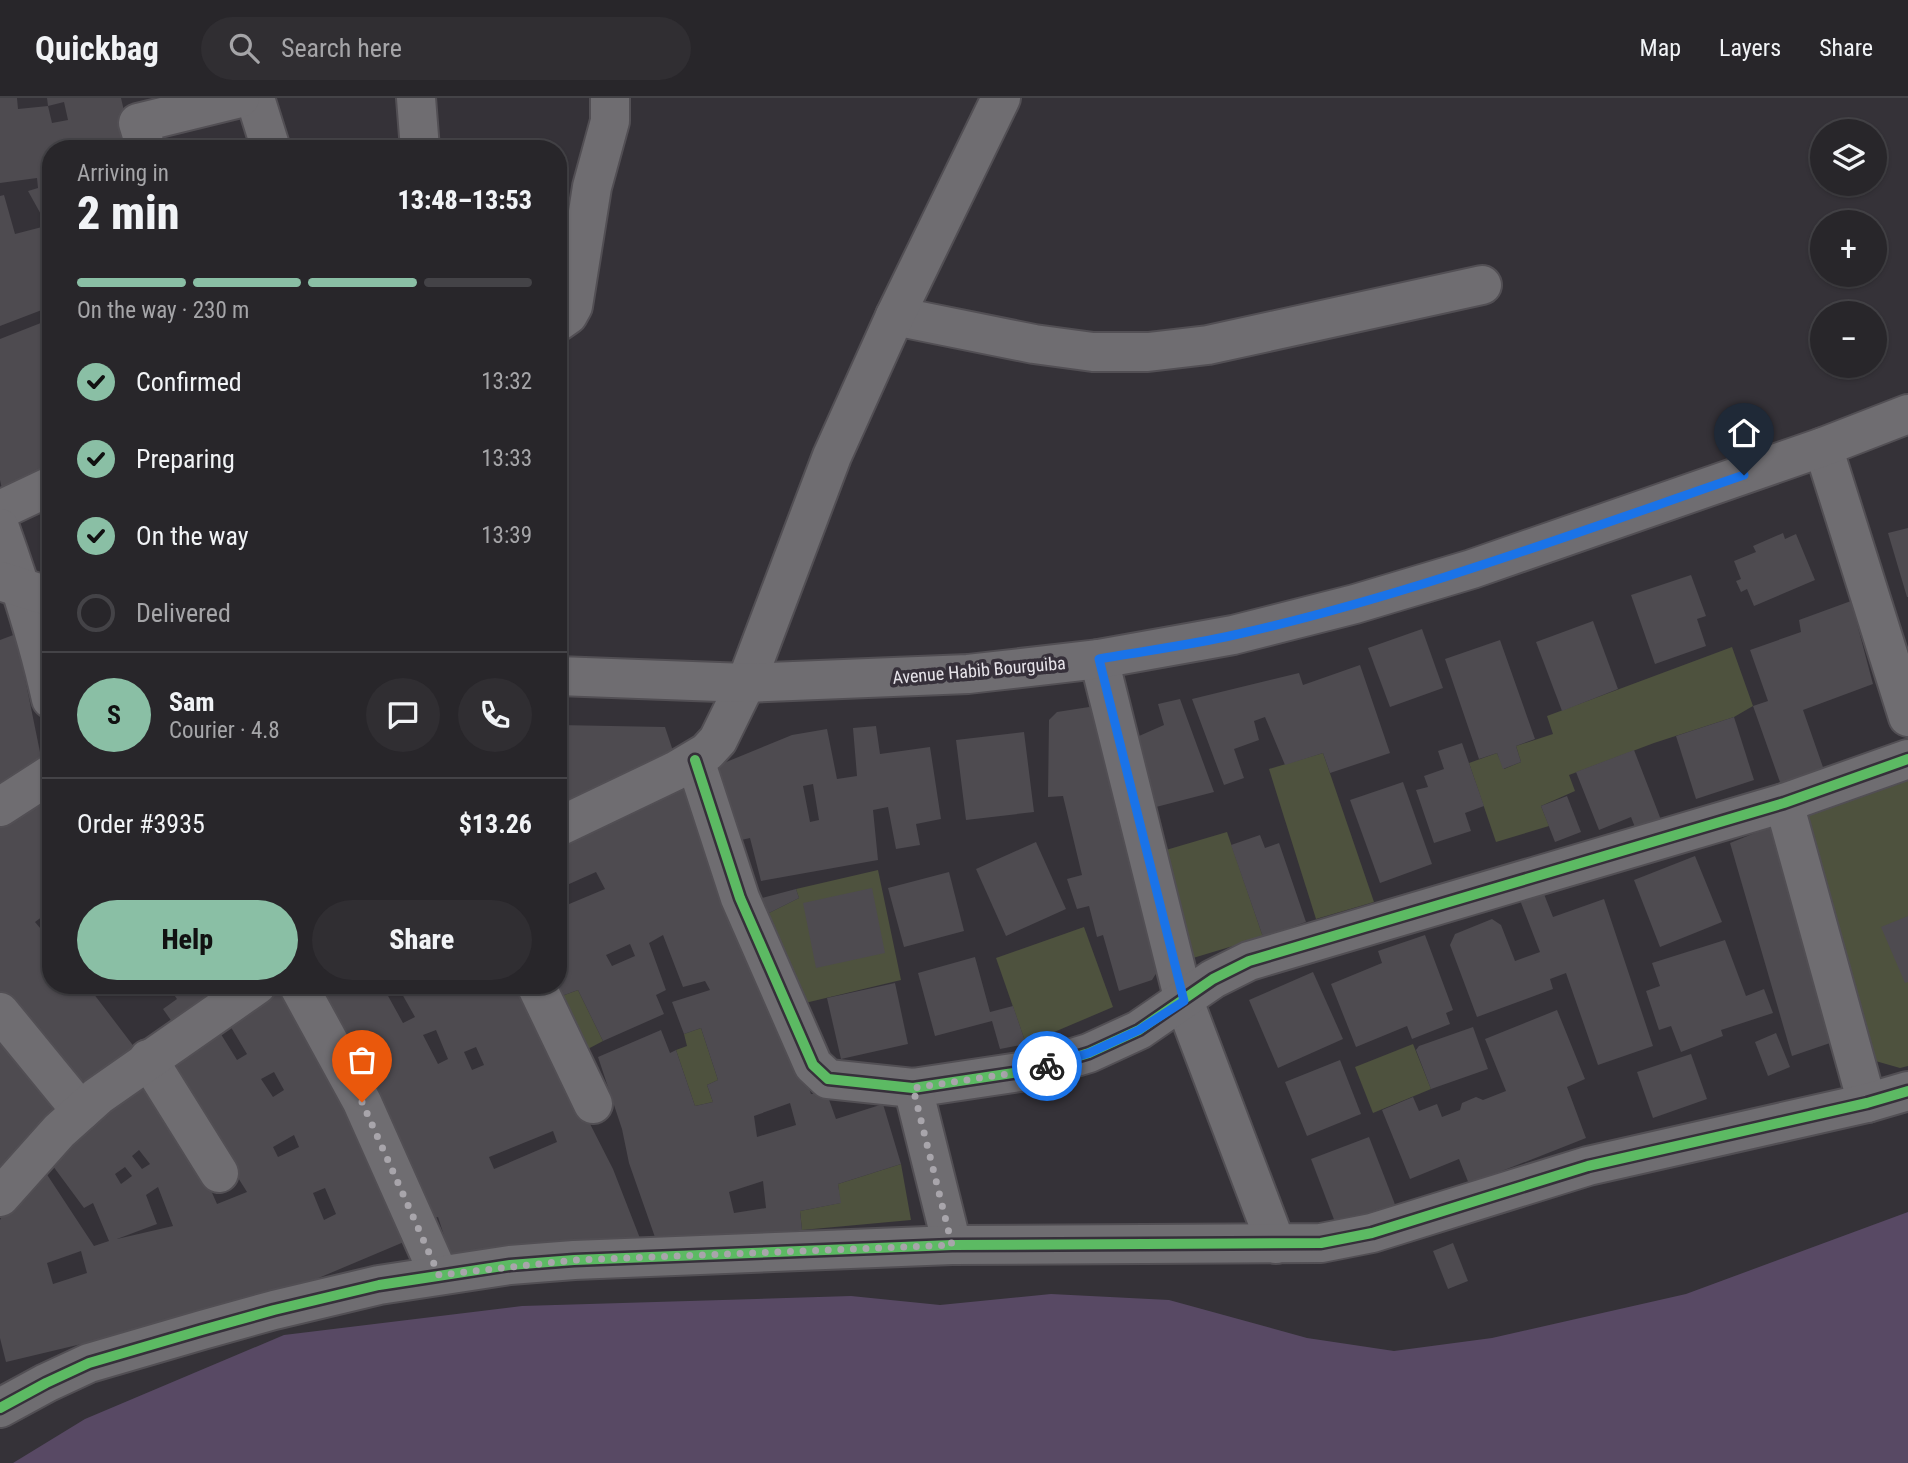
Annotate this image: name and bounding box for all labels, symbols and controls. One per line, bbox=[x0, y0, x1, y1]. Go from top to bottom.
search box bbox=[201, 17, 691, 80]
text: Quickbag bbox=[35, 29, 159, 68]
icon: search bbox=[225, 29, 263, 67]
text: Search here bbox=[281, 33, 402, 63]
text: Map bbox=[1640, 34, 1681, 62]
text: Layers bbox=[1719, 34, 1781, 62]
text: Share bbox=[1819, 34, 1873, 62]
map controls bbox=[1810, 119, 1887, 378]
button: layers bbox=[1810, 119, 1887, 196]
text: Arriving in bbox=[77, 160, 169, 187]
text: 13:48–13:53 bbox=[398, 185, 532, 215]
text: 2 min bbox=[77, 186, 180, 240]
button: + bbox=[1810, 210, 1887, 287]
text: On the way · 230 m bbox=[77, 297, 249, 324]
button: − bbox=[1810, 301, 1887, 378]
icon: check bbox=[77, 363, 115, 401]
text: Confirmed bbox=[136, 367, 242, 397]
text: 13:32 bbox=[481, 368, 532, 395]
pin bbox=[1714, 403, 1774, 475]
icon: home bbox=[1725, 414, 1763, 452]
icon: check bbox=[77, 440, 115, 478]
text: Preparing bbox=[136, 444, 235, 474]
text: 13:33 bbox=[481, 445, 532, 472]
icon: check bbox=[77, 517, 115, 555]
text: On the way bbox=[136, 521, 249, 551]
text: 13:39 bbox=[481, 522, 532, 549]
text: Delivered bbox=[136, 598, 231, 628]
street label: Avenue Habib Bourguiba bbox=[891, 652, 1067, 688]
button: chat bbox=[366, 678, 440, 752]
button: phone bbox=[458, 678, 532, 752]
text: Sam bbox=[169, 687, 215, 717]
text: S bbox=[107, 700, 121, 730]
text: Courier · 4.8 bbox=[169, 717, 280, 744]
text: Order #3935 bbox=[77, 809, 205, 839]
text: $13.26 bbox=[459, 809, 532, 839]
button: Help bbox=[77, 900, 298, 980]
button: Share bbox=[312, 900, 532, 980]
pin bbox=[332, 1030, 392, 1102]
courier bbox=[1012, 1031, 1082, 1101]
icon: bag bbox=[343, 1041, 381, 1079]
icon: bike bbox=[1028, 1047, 1066, 1085]

